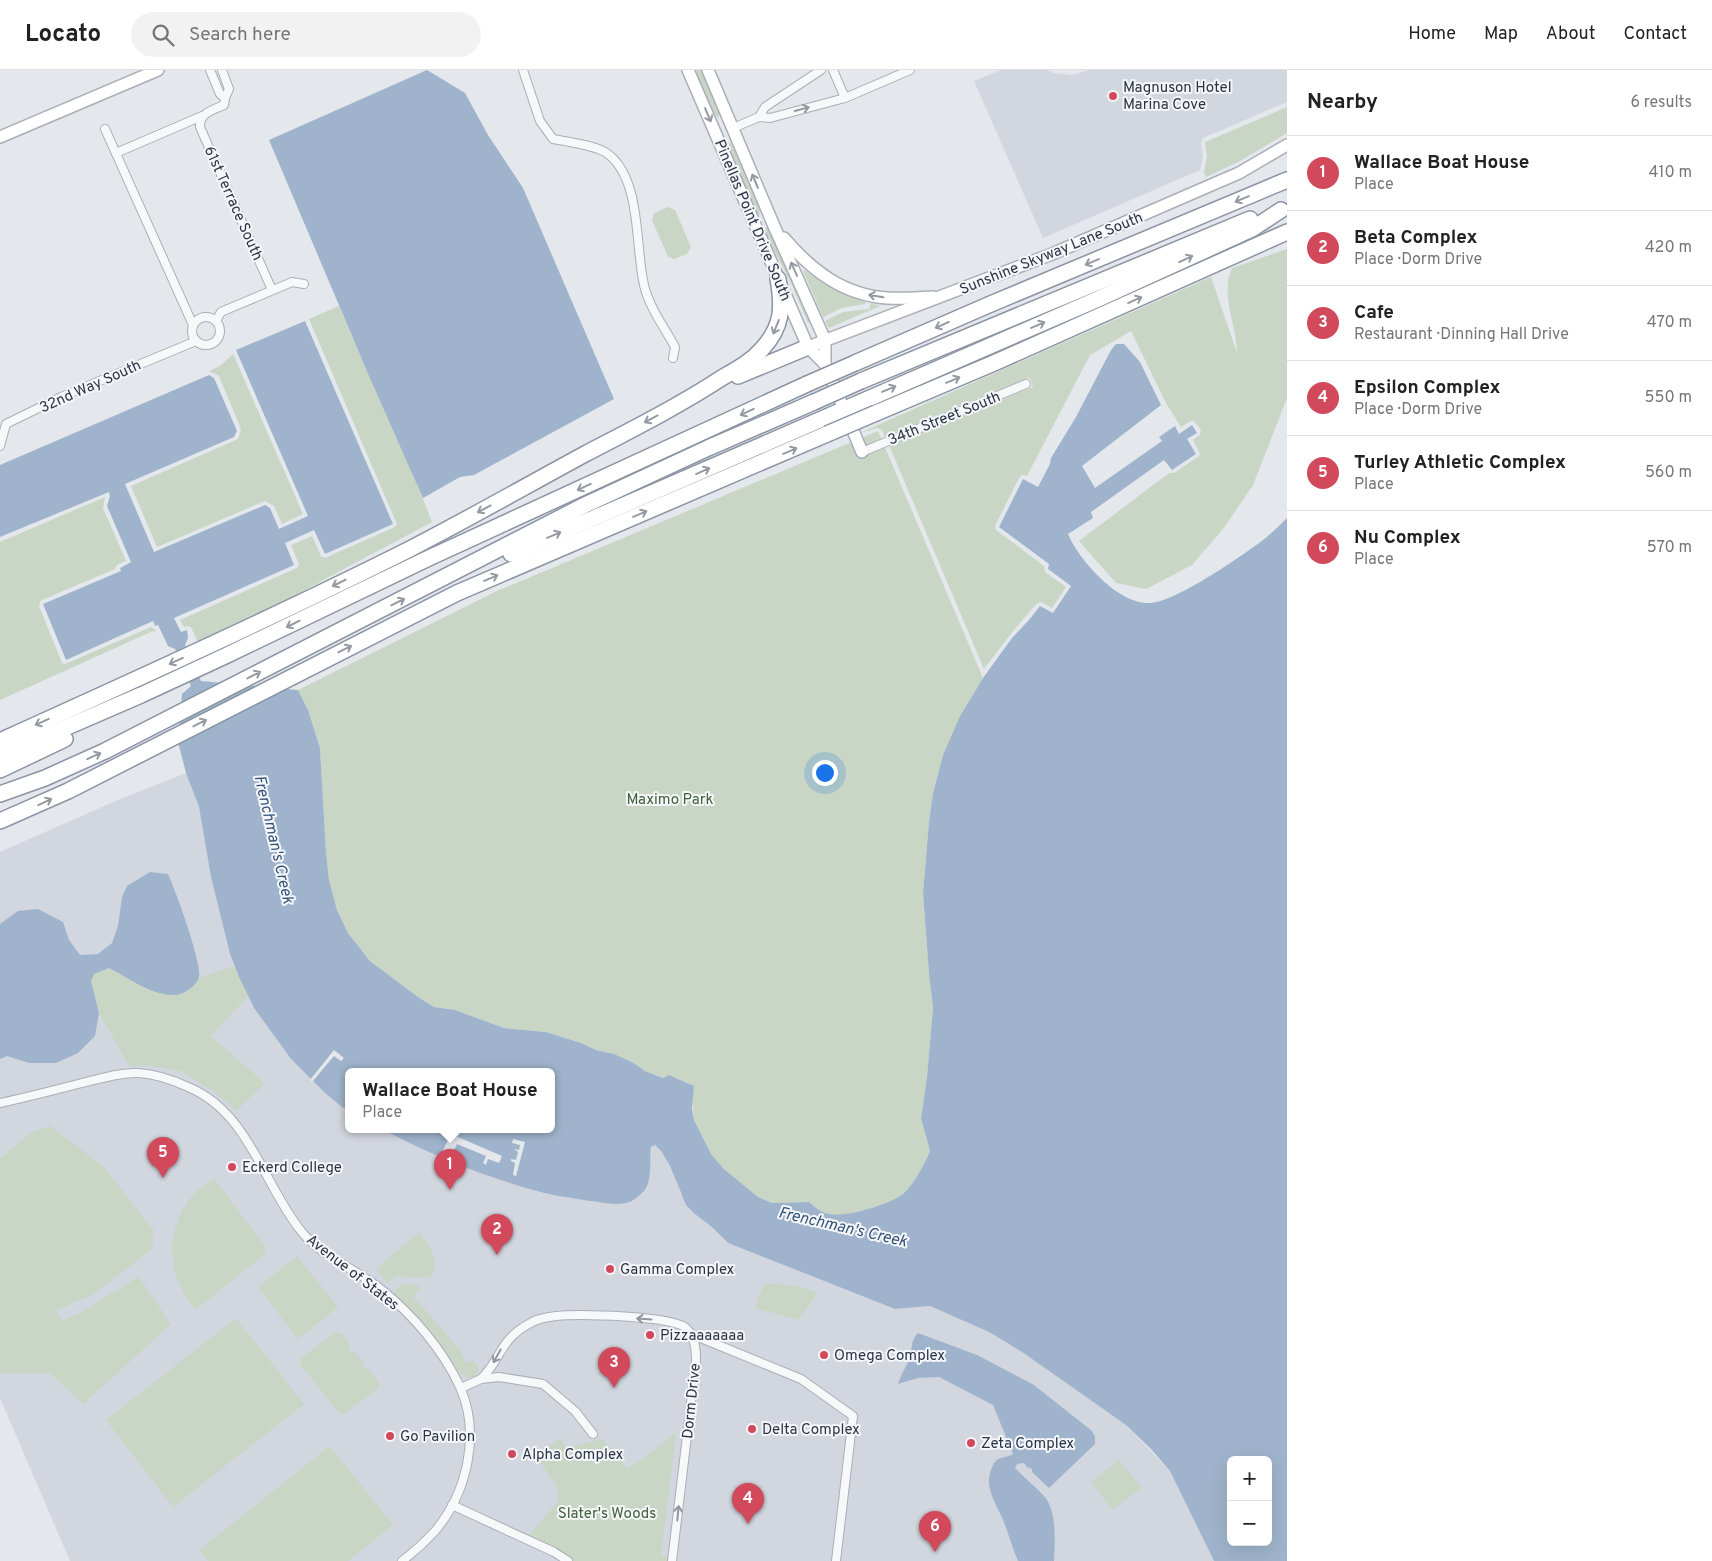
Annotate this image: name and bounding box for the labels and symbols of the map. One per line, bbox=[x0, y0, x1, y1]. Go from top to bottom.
place label: Magnuson Hotel Marina Cove bbox=[1123, 79, 1232, 115]
marker: Magnuson Hotel Marina Cove bbox=[1107, 90, 1119, 102]
one-way arrow bbox=[794, 104, 810, 113]
one-way arrow bbox=[703, 107, 713, 122]
street label: Pinellas Point Drive South bbox=[709, 137, 794, 304]
street label: 61st Terrace South bbox=[199, 143, 266, 264]
one-way arrow bbox=[750, 174, 760, 189]
one-way arrow bbox=[1235, 194, 1250, 204]
street label: Sunshine Skyway Lane South bbox=[957, 209, 1146, 300]
one-way arrow bbox=[1178, 254, 1193, 263]
one-way arrow bbox=[1085, 257, 1100, 267]
one-way arrow bbox=[788, 262, 798, 277]
one-way arrow bbox=[868, 291, 884, 301]
one-way arrow bbox=[1127, 295, 1142, 304]
one-way arrow bbox=[770, 319, 780, 334]
one-way arrow bbox=[1030, 320, 1045, 330]
one-way arrow bbox=[935, 321, 950, 331]
street label: 32nd Way South bbox=[37, 356, 144, 418]
one-way arrow bbox=[945, 375, 960, 385]
one-way arrow bbox=[881, 384, 896, 394]
street label: 34th Street South bbox=[885, 388, 1004, 451]
one-way arrow bbox=[740, 407, 755, 417]
one-way arrow bbox=[643, 414, 658, 424]
one-way arrow bbox=[782, 445, 797, 455]
one-way arrow bbox=[695, 465, 710, 475]
one-way arrow bbox=[577, 483, 592, 493]
one-way arrow bbox=[477, 505, 492, 514]
one-way arrow bbox=[632, 509, 647, 519]
one-way arrow bbox=[546, 530, 561, 540]
one-way arrow bbox=[483, 573, 498, 583]
one-way arrow bbox=[332, 579, 347, 588]
one-way arrow bbox=[390, 597, 405, 606]
one-way arrow bbox=[286, 620, 301, 629]
one-way arrow bbox=[337, 644, 352, 653]
one-way arrow bbox=[169, 656, 184, 666]
one-way arrow bbox=[247, 670, 261, 680]
one-way arrow bbox=[35, 717, 50, 727]
one-way arrow bbox=[192, 718, 207, 727]
one-way arrow bbox=[86, 751, 101, 761]
your location bbox=[812, 760, 838, 786]
water label: Frenchman's Creek bbox=[249, 773, 298, 907]
park label: Maximo Park bbox=[626, 791, 714, 810]
one-way arrow bbox=[37, 797, 52, 806]
pin: 5 bbox=[147, 1137, 179, 1178]
pin: 1 bbox=[434, 1149, 466, 1190]
place label: Eckerd College bbox=[242, 1159, 342, 1178]
marker: Eckerd College bbox=[226, 1161, 238, 1173]
water label: Frenchman's Creek bbox=[776, 1203, 910, 1253]
pin: 2 bbox=[481, 1214, 513, 1255]
street label: Avenue of States bbox=[302, 1231, 402, 1315]
place label: Gamma Complex bbox=[620, 1261, 734, 1280]
marker: Gamma Complex bbox=[604, 1263, 616, 1275]
one-way arrow bbox=[636, 1314, 652, 1323]
place label: Pizzaaaaaaa bbox=[660, 1327, 744, 1346]
marker: Pizzaaaaaaa bbox=[644, 1329, 656, 1341]
pin: 3 bbox=[598, 1347, 630, 1388]
place label: Omega Complex bbox=[834, 1347, 945, 1366]
one-way arrow bbox=[492, 1348, 502, 1363]
marker: Omega Complex bbox=[818, 1349, 830, 1361]
street label: Dorm Drive bbox=[679, 1362, 706, 1440]
place label: Delta Complex bbox=[762, 1421, 860, 1440]
marker: Delta Complex bbox=[746, 1423, 758, 1435]
place label: Go Pavilion bbox=[400, 1428, 475, 1447]
marker: Go Pavilion bbox=[384, 1430, 396, 1442]
place label: Zeta Complex bbox=[981, 1435, 1074, 1454]
marker: Zeta Complex bbox=[965, 1437, 977, 1449]
place label: Alpha Complex bbox=[522, 1446, 624, 1465]
marker: Alpha Complex bbox=[506, 1448, 518, 1460]
pin: 4 bbox=[732, 1483, 764, 1524]
park label: Slater's Woods bbox=[558, 1505, 656, 1524]
one-way arrow bbox=[673, 1505, 683, 1521]
pin: 6 bbox=[919, 1511, 951, 1552]

